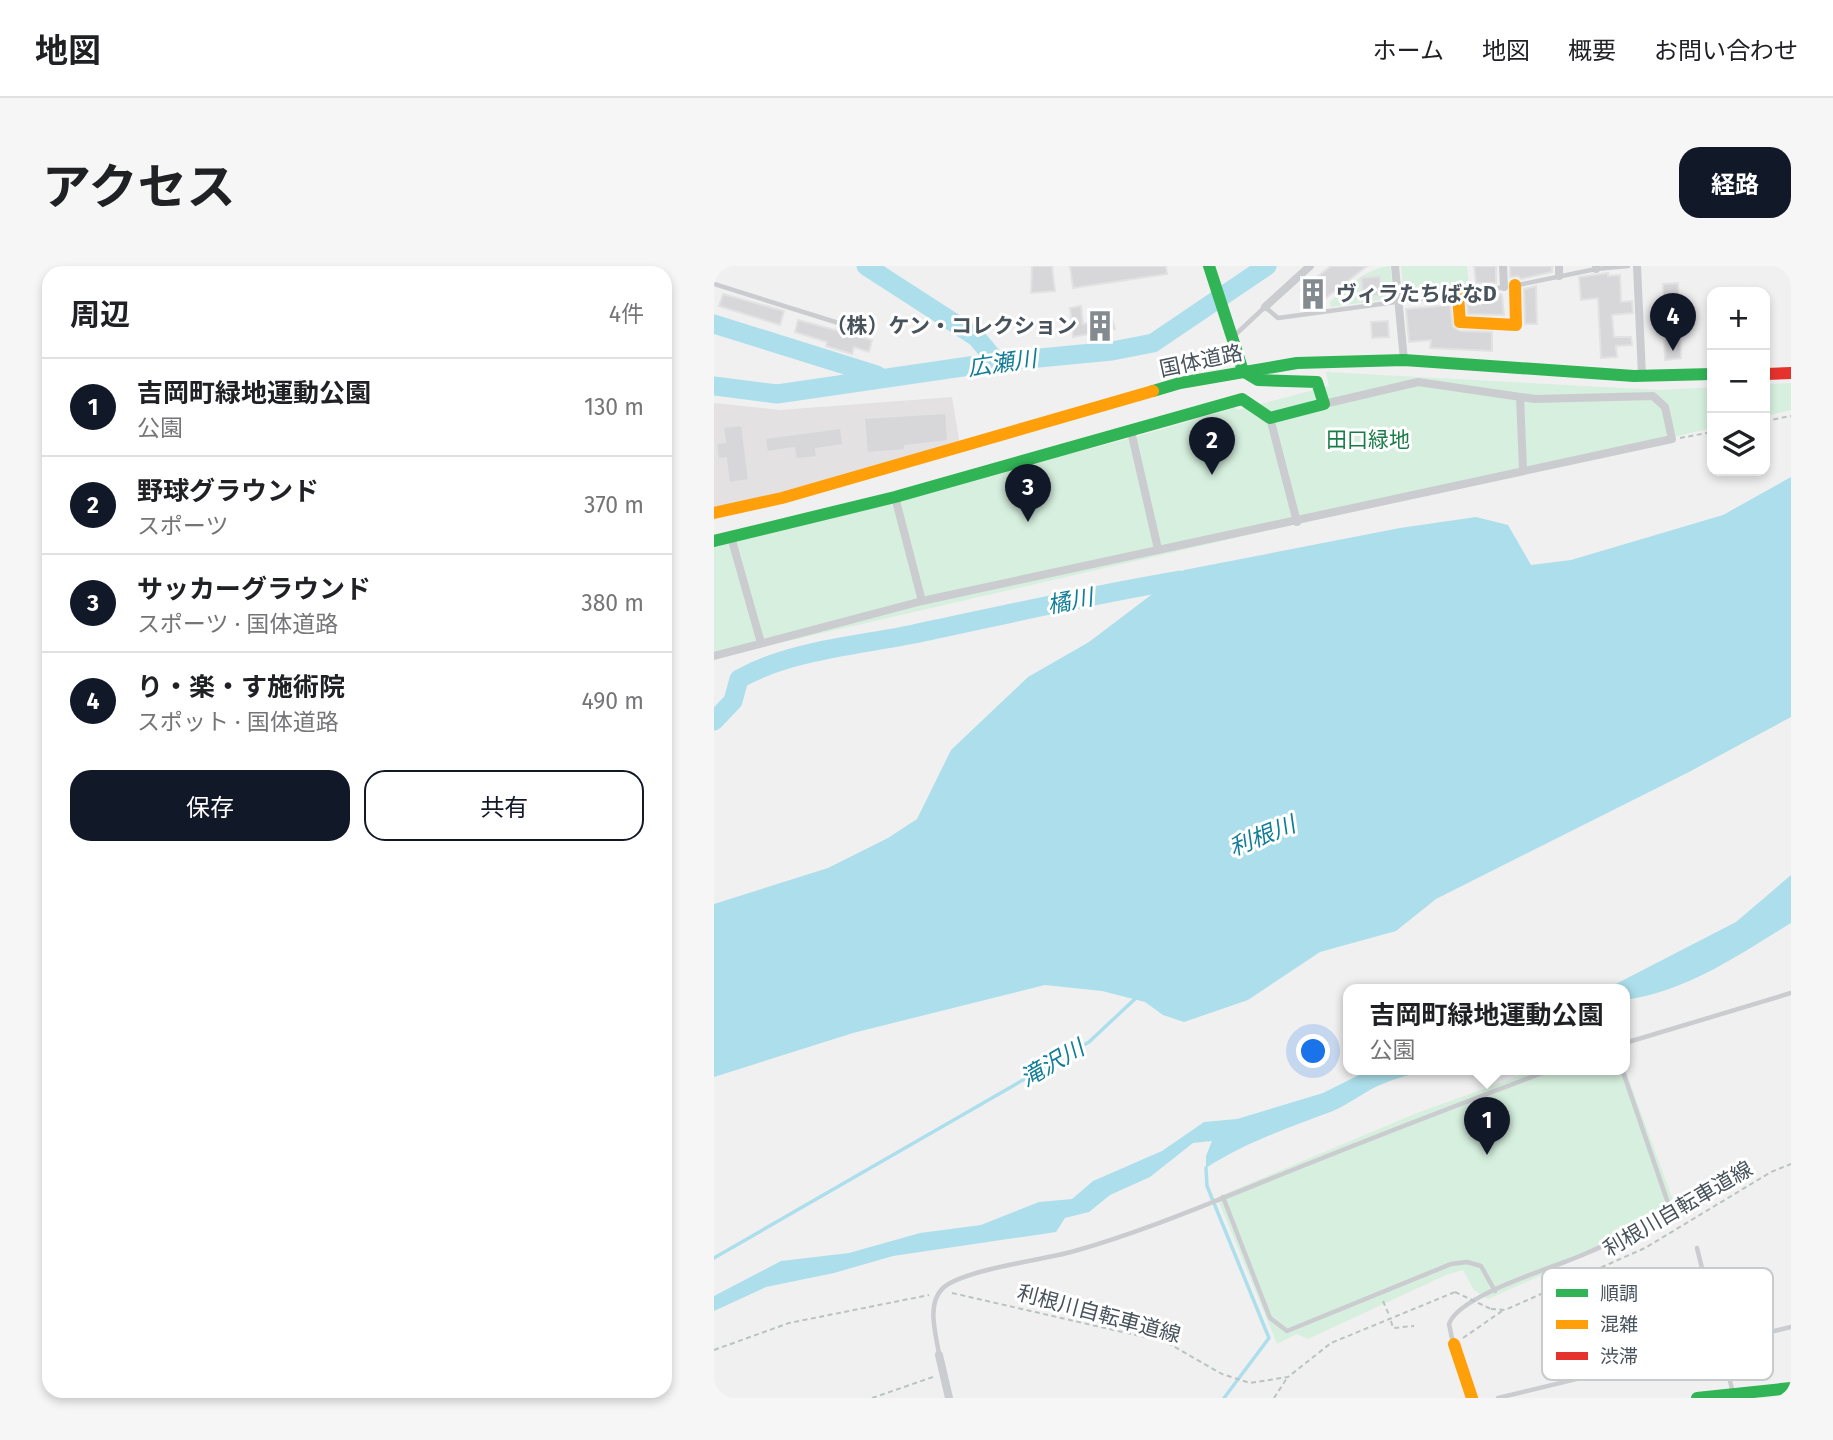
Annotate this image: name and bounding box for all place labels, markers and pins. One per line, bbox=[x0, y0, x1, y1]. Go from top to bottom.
building icon: ヴィラたちばなD bbox=[1296, 277, 1330, 311]
place label: ヴィラたちばなD bbox=[1336, 281, 1497, 307]
pin: 4 bbox=[1650, 293, 1696, 351]
building icon: （株）ケン・コレクション bbox=[1083, 309, 1117, 343]
place label: （株）ケン・コレクション bbox=[826, 313, 1077, 339]
pin: 2 bbox=[1189, 417, 1235, 475]
pin: 3 bbox=[1005, 464, 1051, 522]
pin: 1 bbox=[1464, 1097, 1510, 1155]

